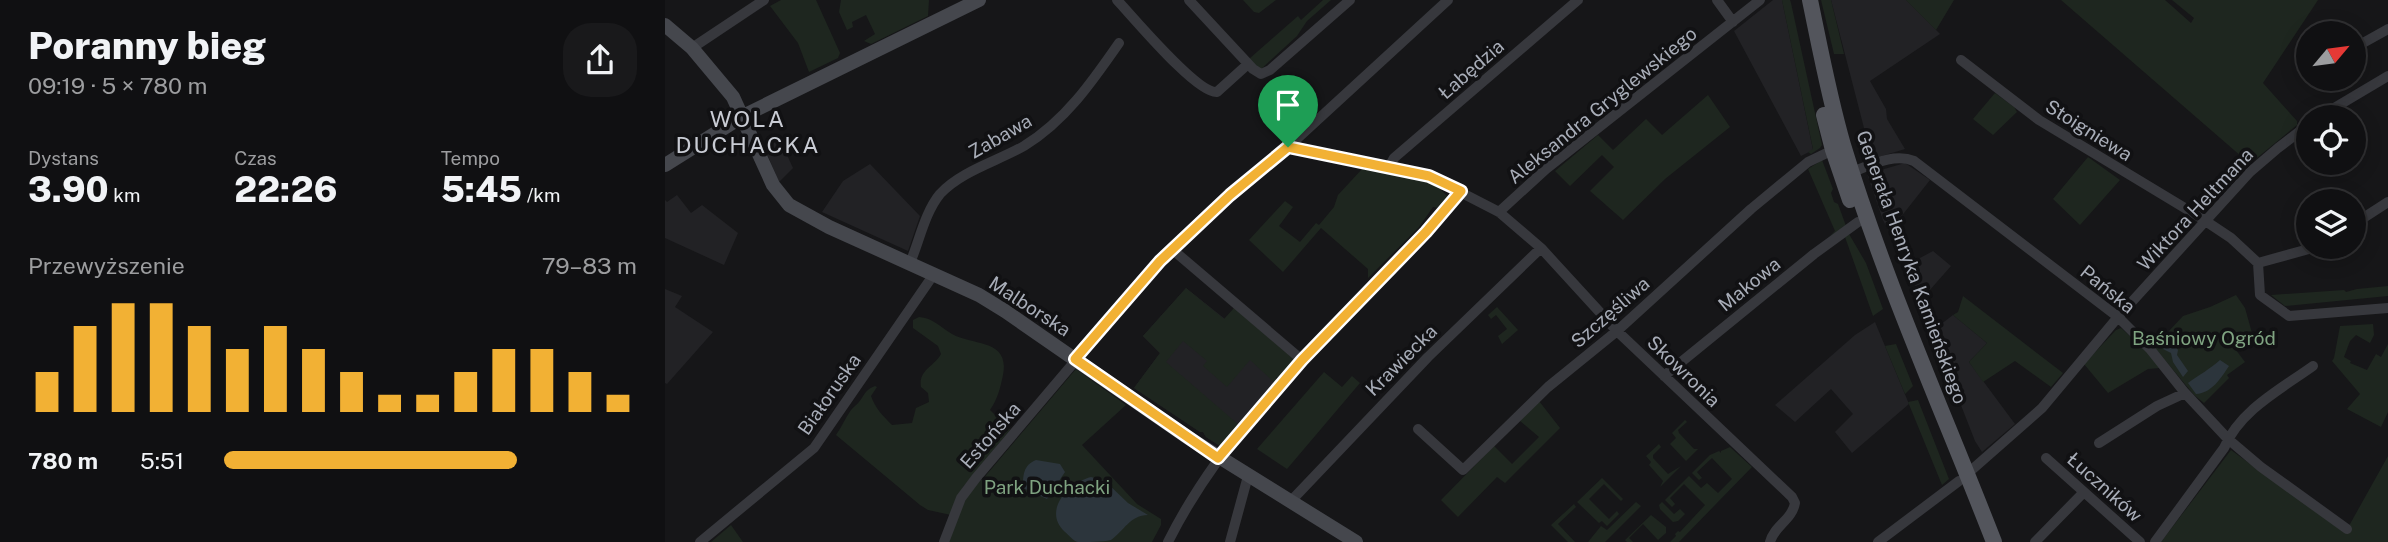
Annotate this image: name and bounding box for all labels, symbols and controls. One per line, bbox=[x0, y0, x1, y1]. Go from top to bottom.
north arrow bbox=[2296, 21, 2366, 91]
map controls bbox=[2296, 21, 2366, 259]
street label: Aleksandra Gryglewskiego bbox=[1503, 22, 1701, 188]
text: Poranny bieg bbox=[28, 23, 266, 68]
button: share bbox=[563, 23, 637, 97]
street label: Łabędzia bbox=[1434, 35, 1508, 103]
text: 09:19 · 5 × 780 m bbox=[28, 72, 208, 99]
pin bbox=[1258, 75, 1318, 147]
icon: arrive bbox=[1269, 86, 1307, 124]
street label: Stoigniewa bbox=[2042, 95, 2136, 165]
district label: WOLA DUCHACKA bbox=[675, 105, 821, 158]
button: locate bbox=[2296, 105, 2366, 175]
street label: Zabawa bbox=[965, 109, 1035, 163]
street label: Generała Henryka Kamieńskiego bbox=[1852, 127, 1972, 407]
street label: Wiktora Heltmana bbox=[2133, 143, 2257, 275]
text: Dystans bbox=[28, 147, 99, 169]
text: Czas bbox=[234, 147, 277, 169]
text: Tempo bbox=[441, 147, 500, 169]
text: 3.90 bbox=[28, 169, 109, 210]
text: 22:26 bbox=[234, 169, 337, 210]
text: 5:45 bbox=[441, 169, 522, 210]
text: km bbox=[109, 184, 140, 206]
text: /km bbox=[522, 184, 560, 206]
button: layers bbox=[2296, 189, 2366, 259]
text: Przewyższenie bbox=[28, 252, 185, 279]
text: 79–83 m bbox=[542, 252, 637, 279]
street label: Makowa bbox=[1714, 252, 1784, 316]
street label: Pańska bbox=[2076, 260, 2140, 318]
street label: Malborska bbox=[985, 271, 1075, 341]
street label: Szczęśliwa bbox=[1566, 272, 1654, 352]
street label: Krawiecka bbox=[1361, 320, 1441, 400]
park label: Baśniowy Ogród bbox=[2132, 327, 2276, 349]
street label: Skowronia bbox=[1643, 331, 1725, 411]
street label: Białoruska bbox=[793, 349, 865, 439]
street label: Estońska bbox=[955, 397, 1025, 473]
text: 780 m bbox=[28, 447, 98, 474]
text: 5:51 bbox=[140, 447, 184, 474]
street label: Łuczników bbox=[2063, 448, 2147, 526]
park label: Park Duchacki bbox=[984, 476, 1110, 498]

